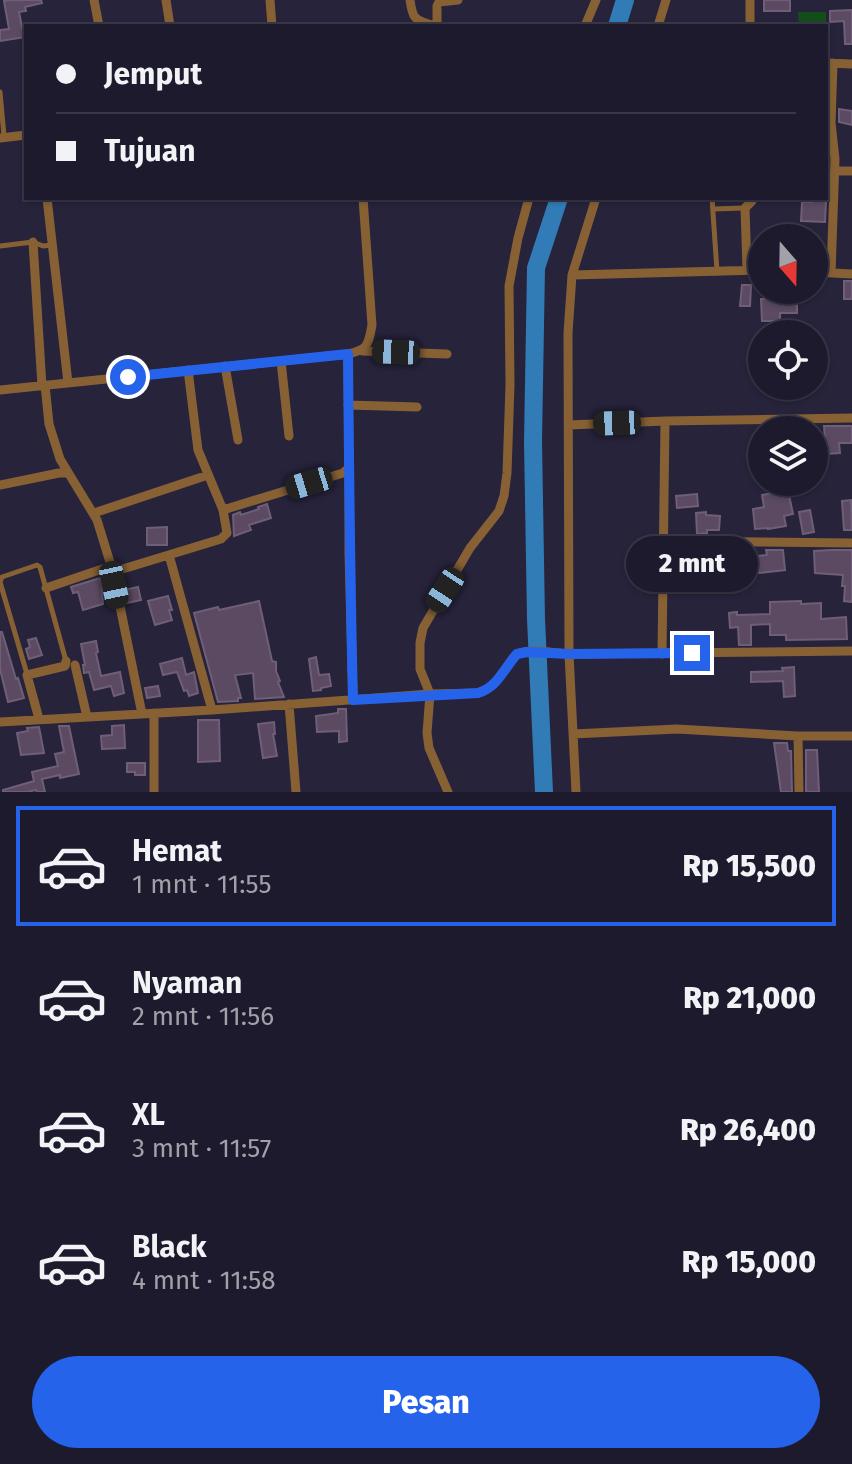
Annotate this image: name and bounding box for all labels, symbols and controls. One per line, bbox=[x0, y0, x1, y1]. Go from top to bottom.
text: Jemput bbox=[104, 56, 202, 92]
text: Tujuan bbox=[104, 133, 196, 169]
north arrow bbox=[748, 224, 828, 304]
map controls bbox=[748, 224, 828, 496]
button: locate bbox=[748, 320, 828, 400]
car bbox=[372, 339, 420, 365]
route start bbox=[110, 359, 146, 395]
car bbox=[593, 410, 641, 436]
button: layers bbox=[748, 416, 828, 496]
car bbox=[283, 465, 335, 501]
callout: 2 mnt bbox=[626, 537, 758, 593]
text: 2 mnt bbox=[659, 548, 725, 579]
car bbox=[97, 559, 131, 611]
car bbox=[422, 563, 468, 617]
route end bbox=[674, 635, 710, 671]
icon: car bbox=[36, 830, 108, 902]
text: Hemat bbox=[132, 833, 222, 869]
text: Rp 15,500 bbox=[683, 848, 816, 884]
text: 1 mnt · 11:55 bbox=[132, 869, 272, 900]
icon: car bbox=[36, 962, 108, 1034]
text: Nyaman bbox=[132, 965, 242, 1001]
text: Rp 21,000 bbox=[683, 980, 816, 1016]
text: 2 mnt · 11:56 bbox=[132, 1001, 274, 1032]
icon: car bbox=[36, 1094, 108, 1166]
text: XL bbox=[132, 1097, 165, 1133]
text: Rp 26,400 bbox=[680, 1112, 816, 1148]
text: 3 mnt · 11:57 bbox=[132, 1133, 271, 1164]
icon: car bbox=[36, 1226, 108, 1298]
text: Black bbox=[132, 1229, 207, 1265]
text: Rp 15,000 bbox=[682, 1244, 816, 1280]
text: 4 mnt · 11:58 bbox=[132, 1265, 276, 1296]
button: Pesan bbox=[32, 1356, 820, 1448]

